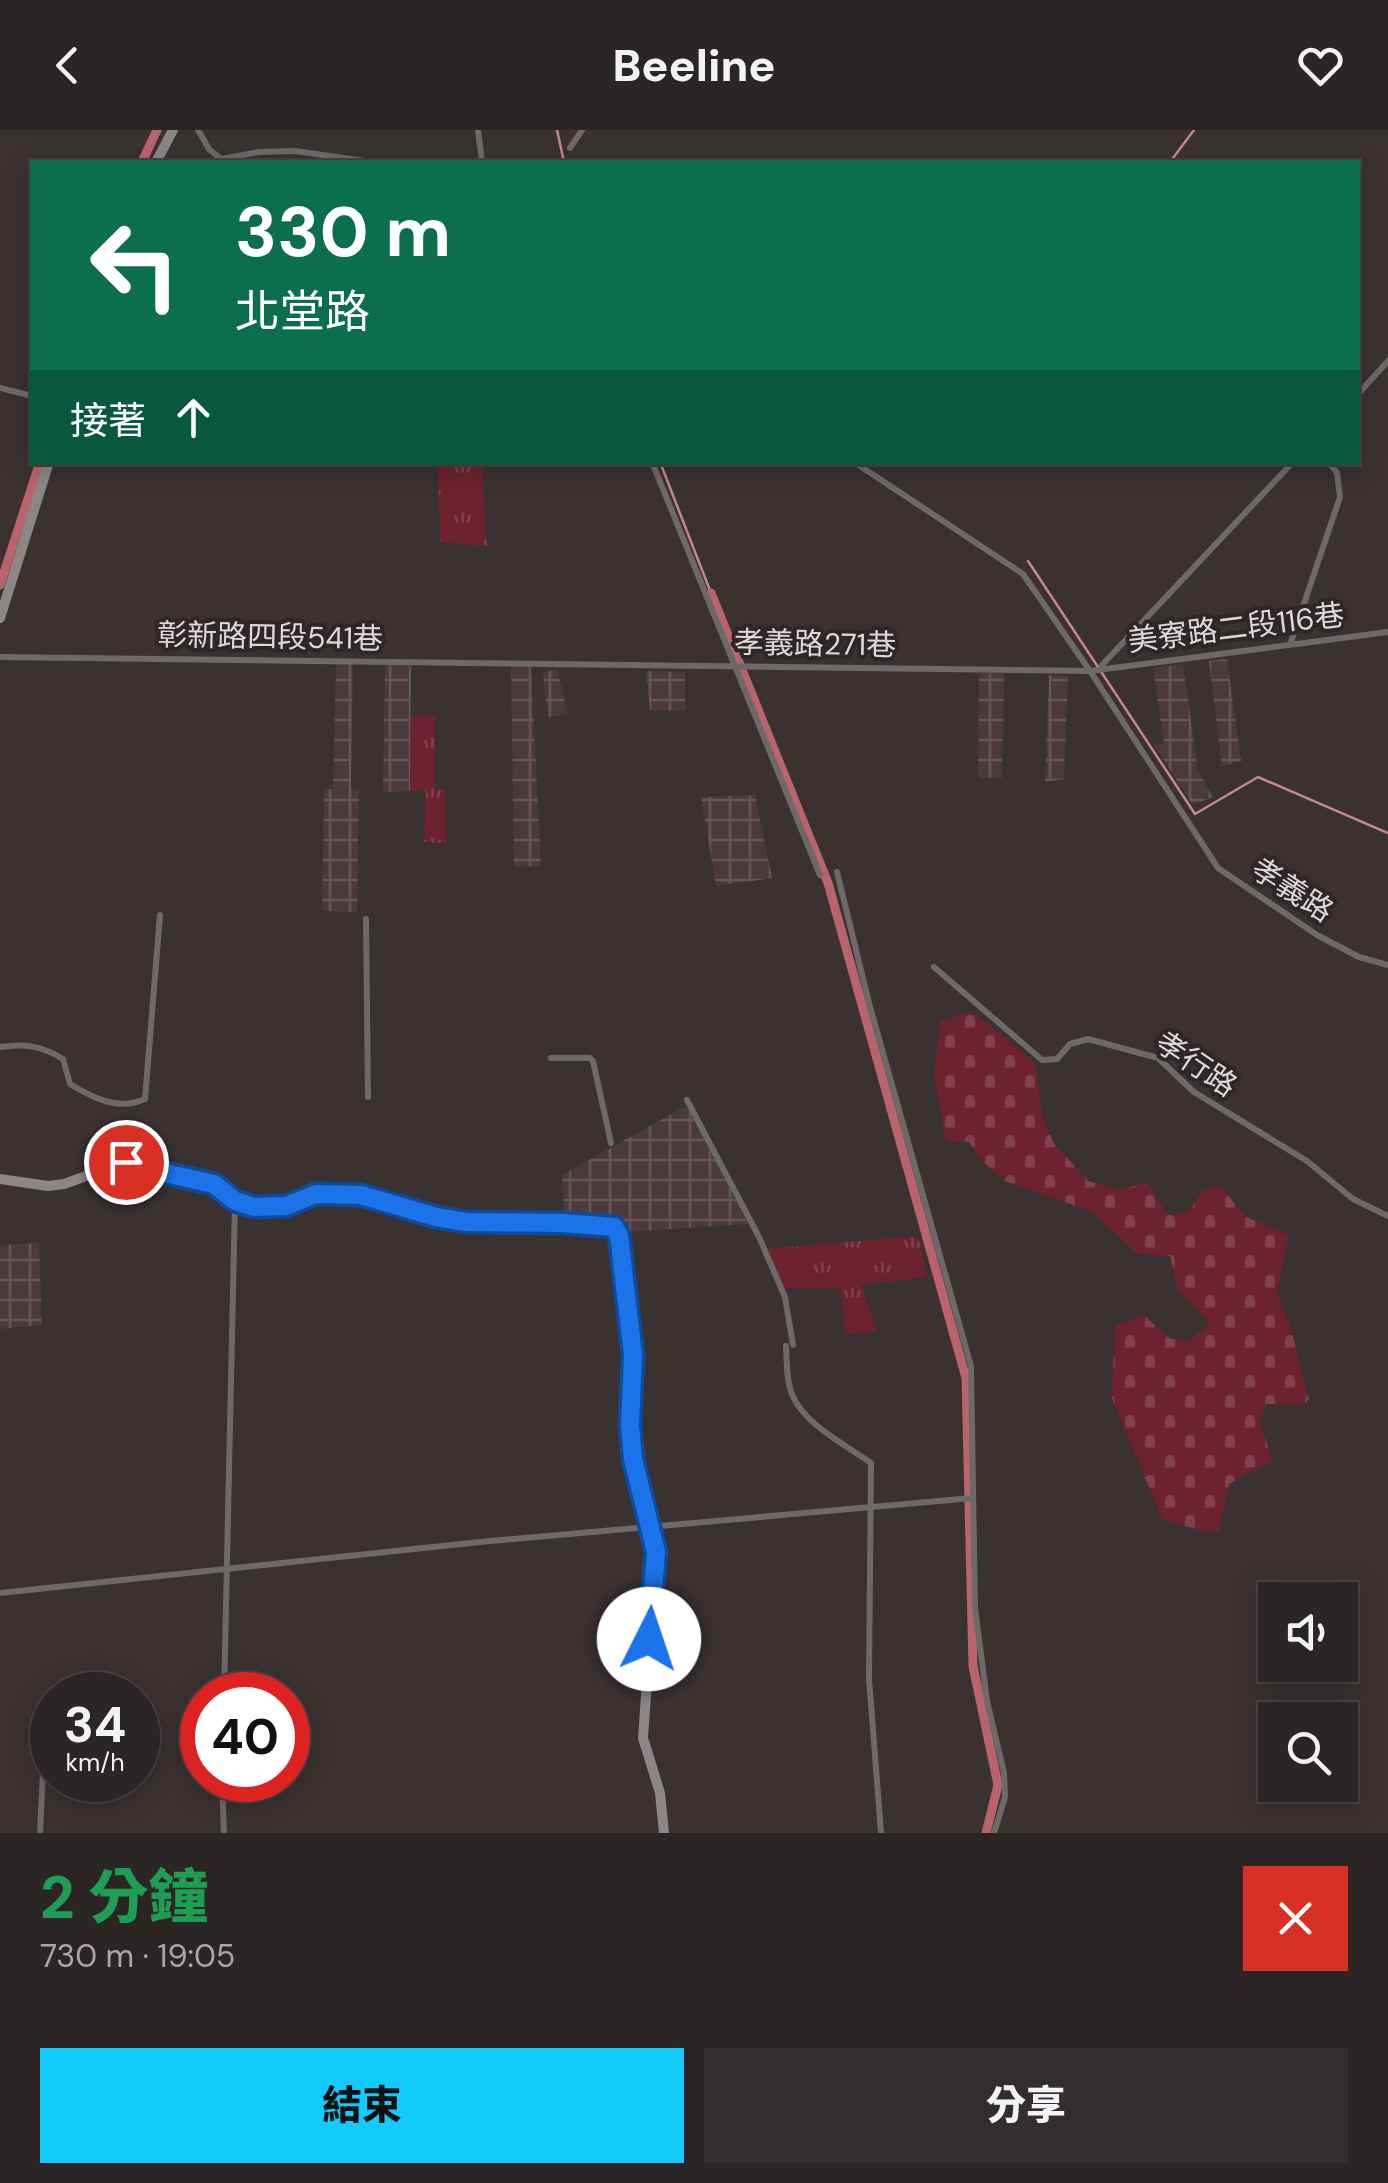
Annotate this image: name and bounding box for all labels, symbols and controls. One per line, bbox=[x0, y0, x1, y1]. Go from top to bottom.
text: Beeline bbox=[612, 36, 776, 95]
icon: back bbox=[40, 38, 95, 93]
icon: heart bbox=[1293, 38, 1348, 93]
text: 330 m bbox=[235, 187, 451, 278]
icon: left bbox=[70, 200, 200, 330]
text: 北堂路 bbox=[235, 282, 370, 341]
icon: ahead bbox=[166, 390, 221, 445]
text: 接著 bbox=[70, 396, 146, 446]
street label: 美寮路二段116巷 bbox=[1126, 595, 1346, 660]
street label: 彰新路四段541巷 bbox=[157, 615, 383, 658]
street label: 孝義路271巷 bbox=[734, 623, 896, 664]
street label: 孝義路 bbox=[1244, 849, 1341, 930]
street label: 孝行路 bbox=[1148, 1022, 1244, 1105]
pin bbox=[84, 1120, 169, 1205]
icon: arrive bbox=[99, 1135, 154, 1190]
map controls bbox=[1258, 1582, 1358, 1802]
button: sound bbox=[1258, 1582, 1358, 1682]
position arrow bbox=[597, 1587, 701, 1691]
speed limit sign: 40 bbox=[180, 1672, 310, 1802]
text: 34 bbox=[64, 1692, 126, 1758]
button: search bbox=[1258, 1702, 1358, 1802]
text: km/h bbox=[65, 1746, 125, 1779]
text: 2 分鐘 bbox=[40, 1858, 209, 1937]
button: close bbox=[1243, 1866, 1348, 1971]
text: 730 m · 19:05 bbox=[40, 1935, 235, 1977]
button: 結束 bbox=[40, 2048, 684, 2163]
button: 分享 bbox=[704, 2048, 1348, 2163]

